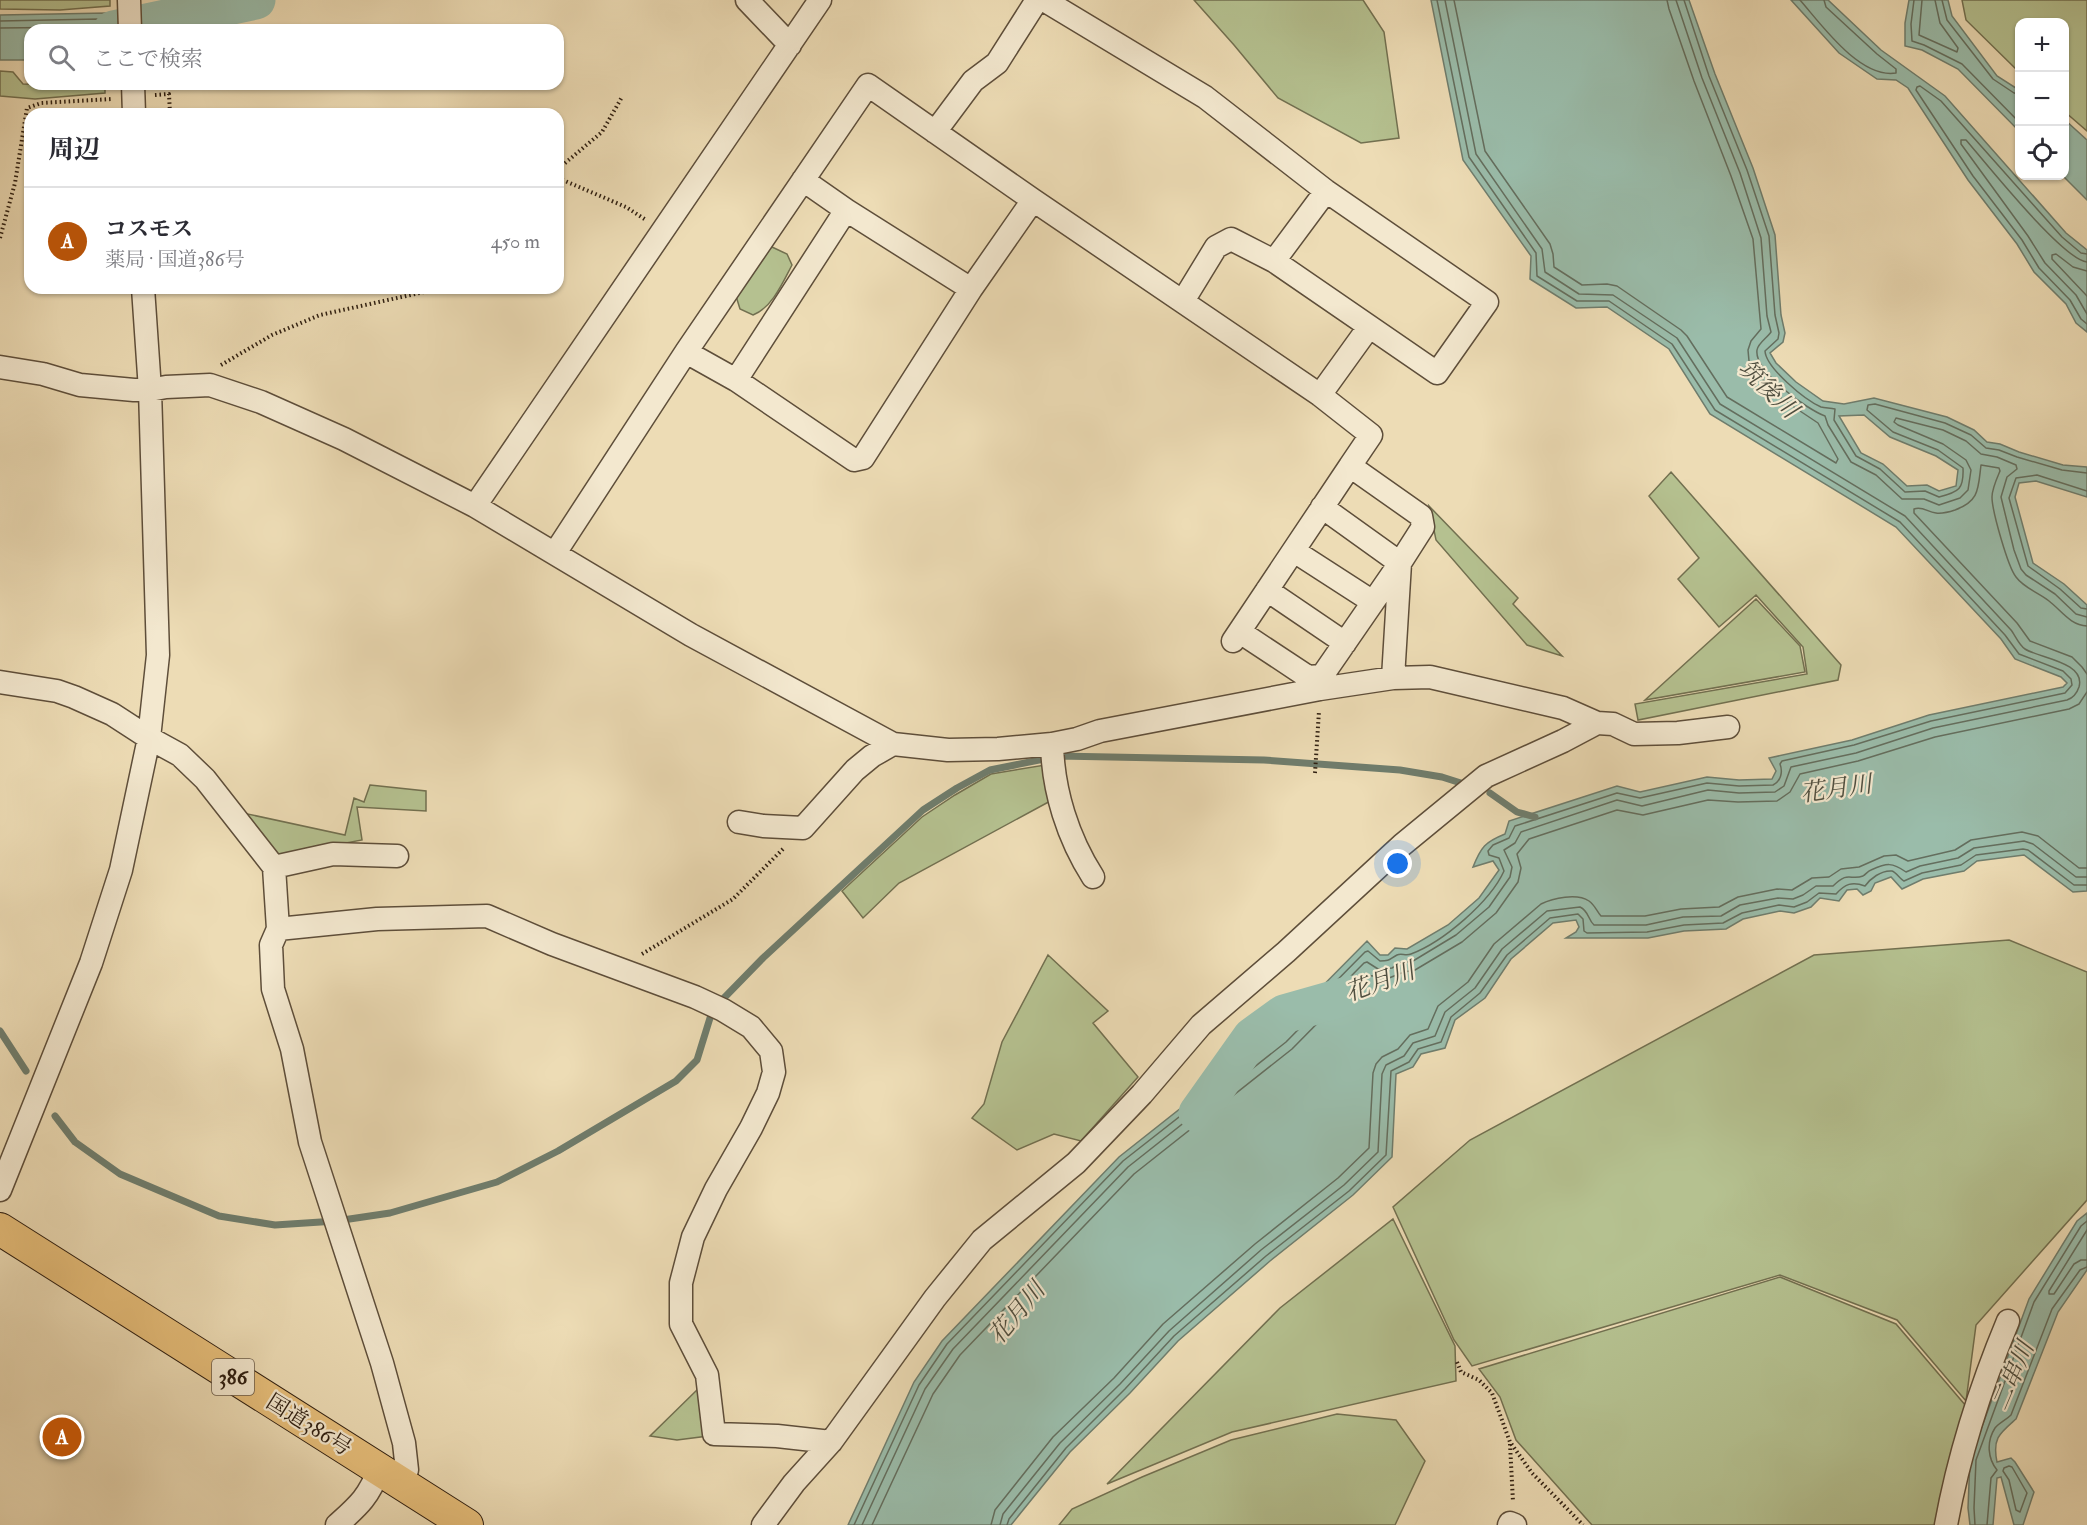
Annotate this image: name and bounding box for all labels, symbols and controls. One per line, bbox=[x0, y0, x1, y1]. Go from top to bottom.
map controls bbox=[2015, 18, 2069, 180]
button: + bbox=[2015, 18, 2069, 72]
search box bbox=[24, 24, 564, 90]
icon: search bbox=[45, 41, 78, 74]
text: ここで検索 bbox=[93, 45, 203, 73]
button: − bbox=[2015, 72, 2069, 126]
button: locate bbox=[2015, 126, 2069, 180]
text: 周辺 bbox=[48, 134, 100, 166]
text: コスモス bbox=[105, 215, 193, 243]
text: A bbox=[61, 229, 74, 254]
text: 450 m bbox=[491, 229, 540, 254]
text: 薬局 · 国道386号 bbox=[105, 247, 244, 272]
water label: 筑後川 bbox=[1731, 353, 1807, 427]
water label: 花月川 bbox=[1798, 768, 1877, 809]
your location bbox=[1383, 849, 1412, 878]
water label: 花月川 bbox=[1341, 954, 1422, 1009]
water label: 花月川 bbox=[982, 1273, 1054, 1351]
water label: 二串川 bbox=[1985, 1334, 2043, 1415]
road number: 386 bbox=[212, 1359, 254, 1395]
street label: 国道386号 bbox=[261, 1388, 357, 1462]
pin: A bbox=[42, 1414, 82, 1460]

